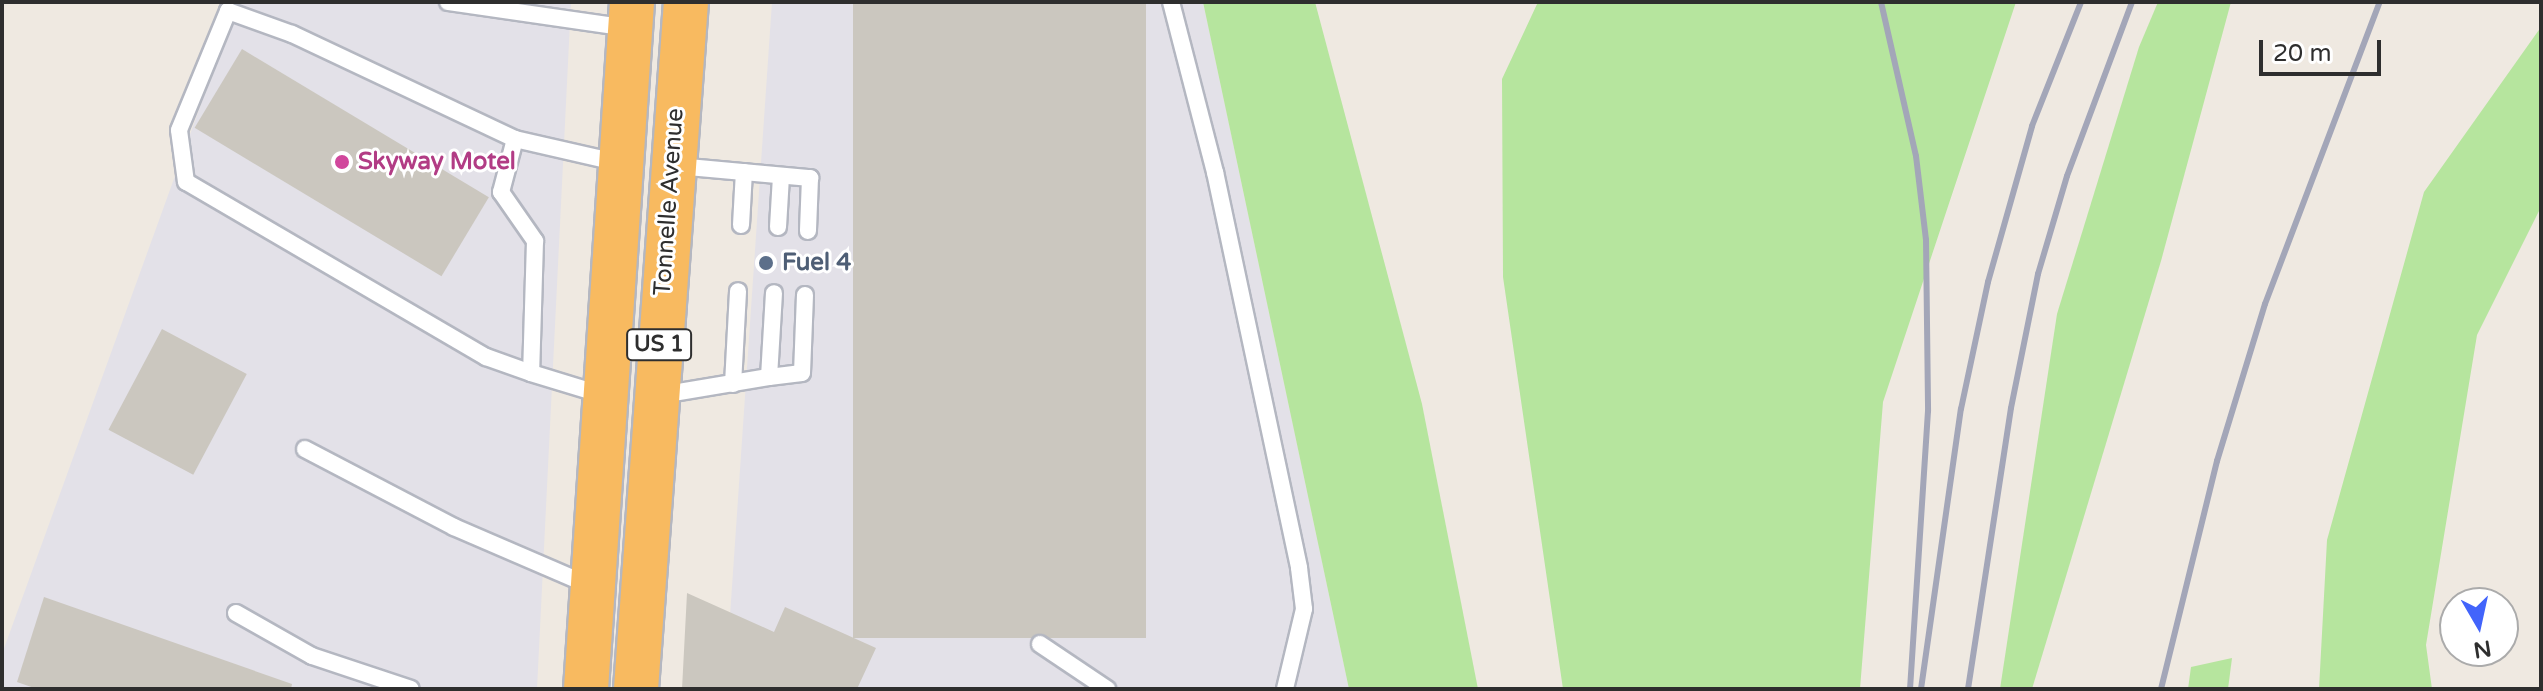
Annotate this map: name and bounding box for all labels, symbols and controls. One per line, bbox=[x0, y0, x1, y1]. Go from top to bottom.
scale bar bbox=[2263, 24, 2385, 74]
text: 20 m bbox=[2273, 39, 2331, 68]
street label: Tonnelle Avenue bbox=[648, 107, 690, 297]
place label: Skyway Motel bbox=[358, 148, 516, 176]
marker: Skyway Motel bbox=[333, 153, 351, 171]
place label: Fuel 4 bbox=[782, 249, 851, 277]
marker: Fuel 4 bbox=[757, 254, 775, 272]
road number: US 1 bbox=[625, 327, 693, 363]
north arrow bbox=[2439, 587, 2519, 667]
text: N bbox=[2472, 635, 2493, 663]

